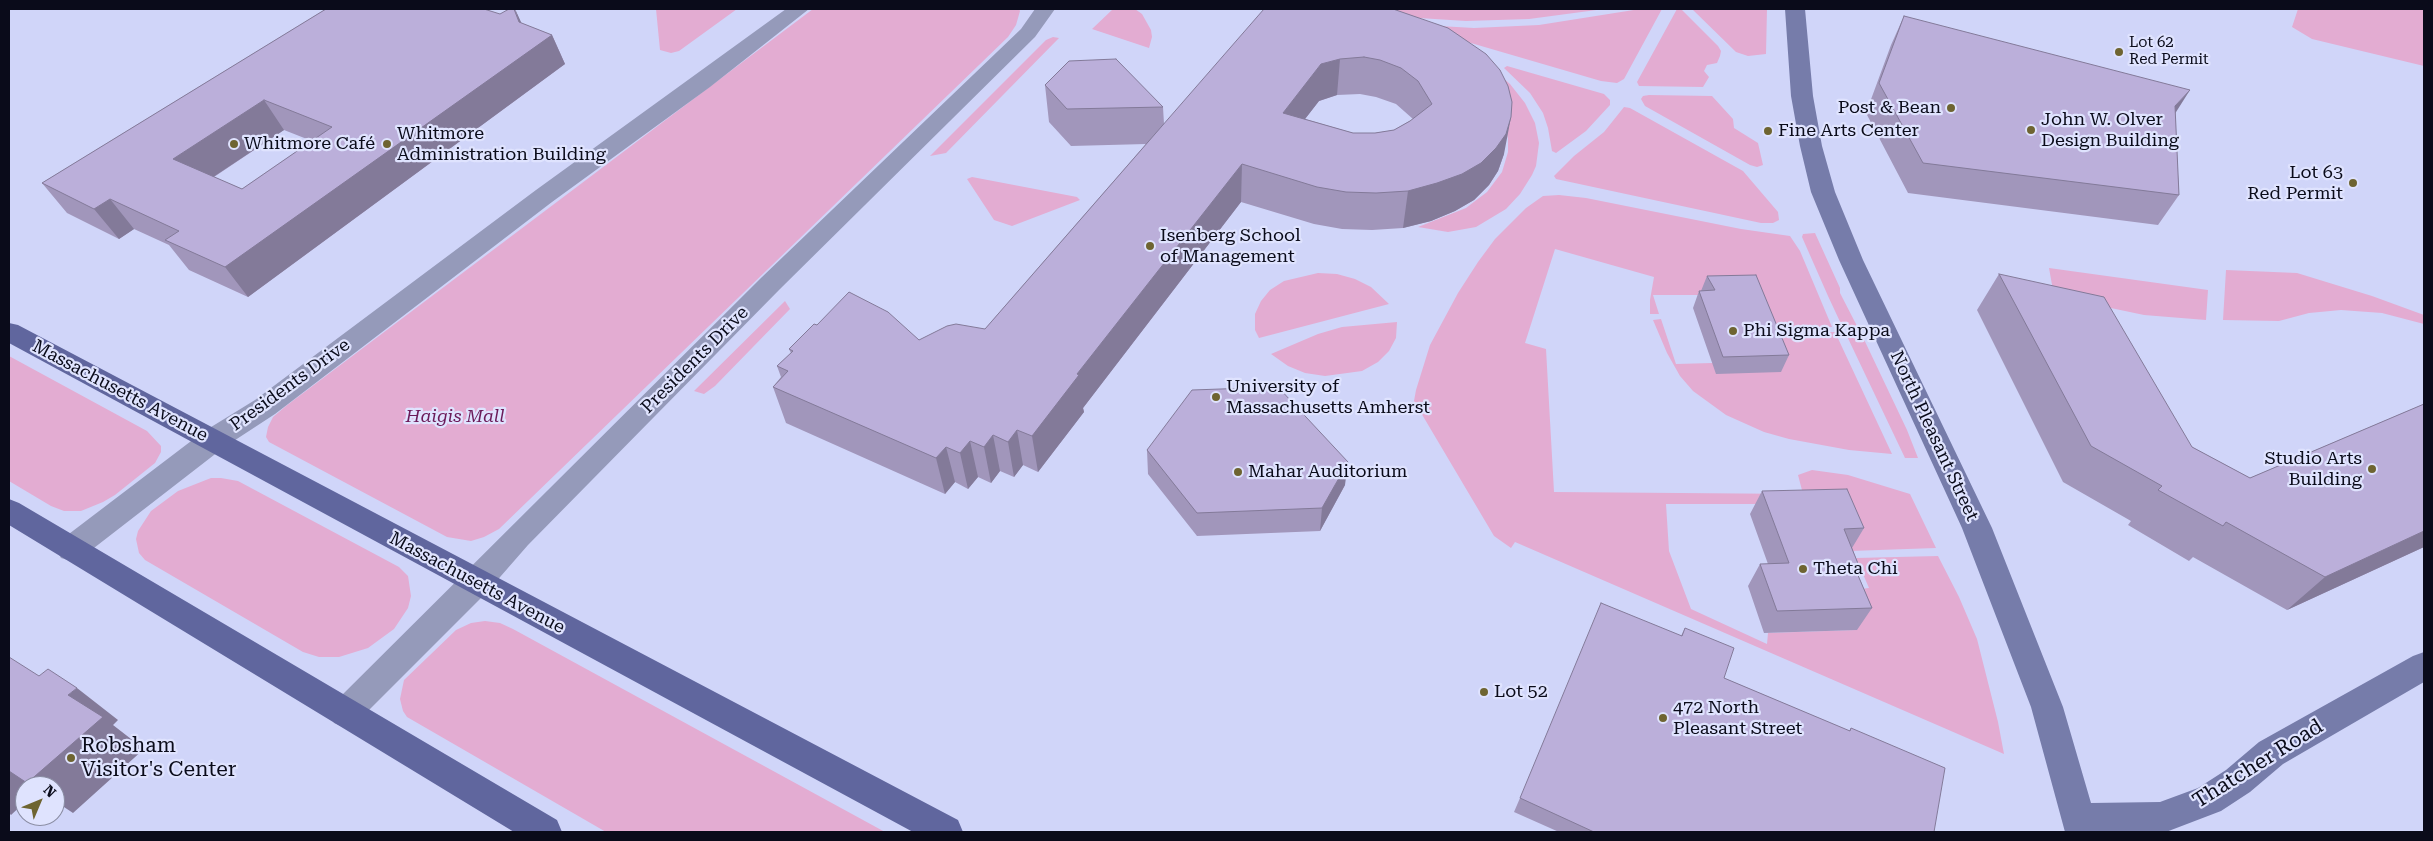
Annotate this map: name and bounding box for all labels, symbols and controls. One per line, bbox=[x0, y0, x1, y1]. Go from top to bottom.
place label: Lot 62 Red Permit bbox=[2129, 34, 2209, 69]
marker: Lot 62 Red Permit bbox=[2113, 46, 2125, 58]
place label: Post & Bean bbox=[1838, 97, 1941, 119]
marker: Post & Bean bbox=[1945, 102, 1957, 114]
place label: John W. Olver Design Building bbox=[2041, 109, 2179, 152]
place label: Fine Arts Center bbox=[1778, 120, 1919, 142]
place label: Whitmore Administration Building bbox=[397, 123, 606, 166]
marker: John W. Olver Design Building bbox=[2025, 124, 2037, 136]
marker: Fine Arts Center bbox=[1762, 125, 1774, 137]
place label: Whitmore Café bbox=[244, 133, 375, 155]
marker: Whitmore Café bbox=[228, 138, 240, 150]
marker: Whitmore Administration Building bbox=[381, 138, 393, 150]
place label: Lot 63 Red Permit bbox=[2247, 162, 2343, 204]
marker: Lot 63 Red Permit bbox=[2347, 177, 2359, 189]
place label: Isenberg School of Management bbox=[1160, 225, 1301, 268]
marker: Isenberg School of Management bbox=[1144, 240, 1156, 252]
street label: Presidents Drive bbox=[637, 302, 753, 418]
place label: Phi Sigma Kappa bbox=[1743, 320, 1890, 342]
marker: Phi Sigma Kappa bbox=[1727, 325, 1739, 337]
street label: Presidents Drive bbox=[226, 334, 354, 436]
street label: Massachusetts Avenue bbox=[29, 336, 211, 446]
street label: North Pleasant Street bbox=[1885, 348, 1983, 524]
place label: University of Massachusetts Amherst bbox=[1226, 376, 1430, 418]
marker: University of Massachusetts Amherst bbox=[1210, 391, 1222, 403]
park label: Haigis Mall bbox=[405, 406, 505, 428]
place label: Studio Arts Building bbox=[2265, 448, 2362, 490]
place label: Mahar Auditorium bbox=[1248, 461, 1407, 483]
marker: Studio Arts Building bbox=[2366, 463, 2378, 475]
marker: Mahar Auditorium bbox=[1232, 466, 1244, 478]
street label: Massachusetts Avenue bbox=[386, 528, 568, 638]
place label: Theta Chi bbox=[1813, 558, 1898, 580]
marker: Theta Chi bbox=[1797, 563, 1809, 575]
place label: Lot 52 bbox=[1494, 681, 1548, 703]
marker: Lot 52 bbox=[1478, 686, 1490, 698]
place label: 472 North Pleasant Street bbox=[1673, 697, 1802, 740]
marker: 472 North Pleasant Street bbox=[1657, 712, 1669, 724]
street label: Thatcher Road bbox=[2188, 714, 2328, 814]
place label: Robsham Visitor's Center bbox=[81, 733, 236, 783]
marker: Robsham Visitor's Center bbox=[65, 752, 77, 764]
north arrow bbox=[15, 776, 65, 826]
text: N bbox=[40, 782, 59, 801]

